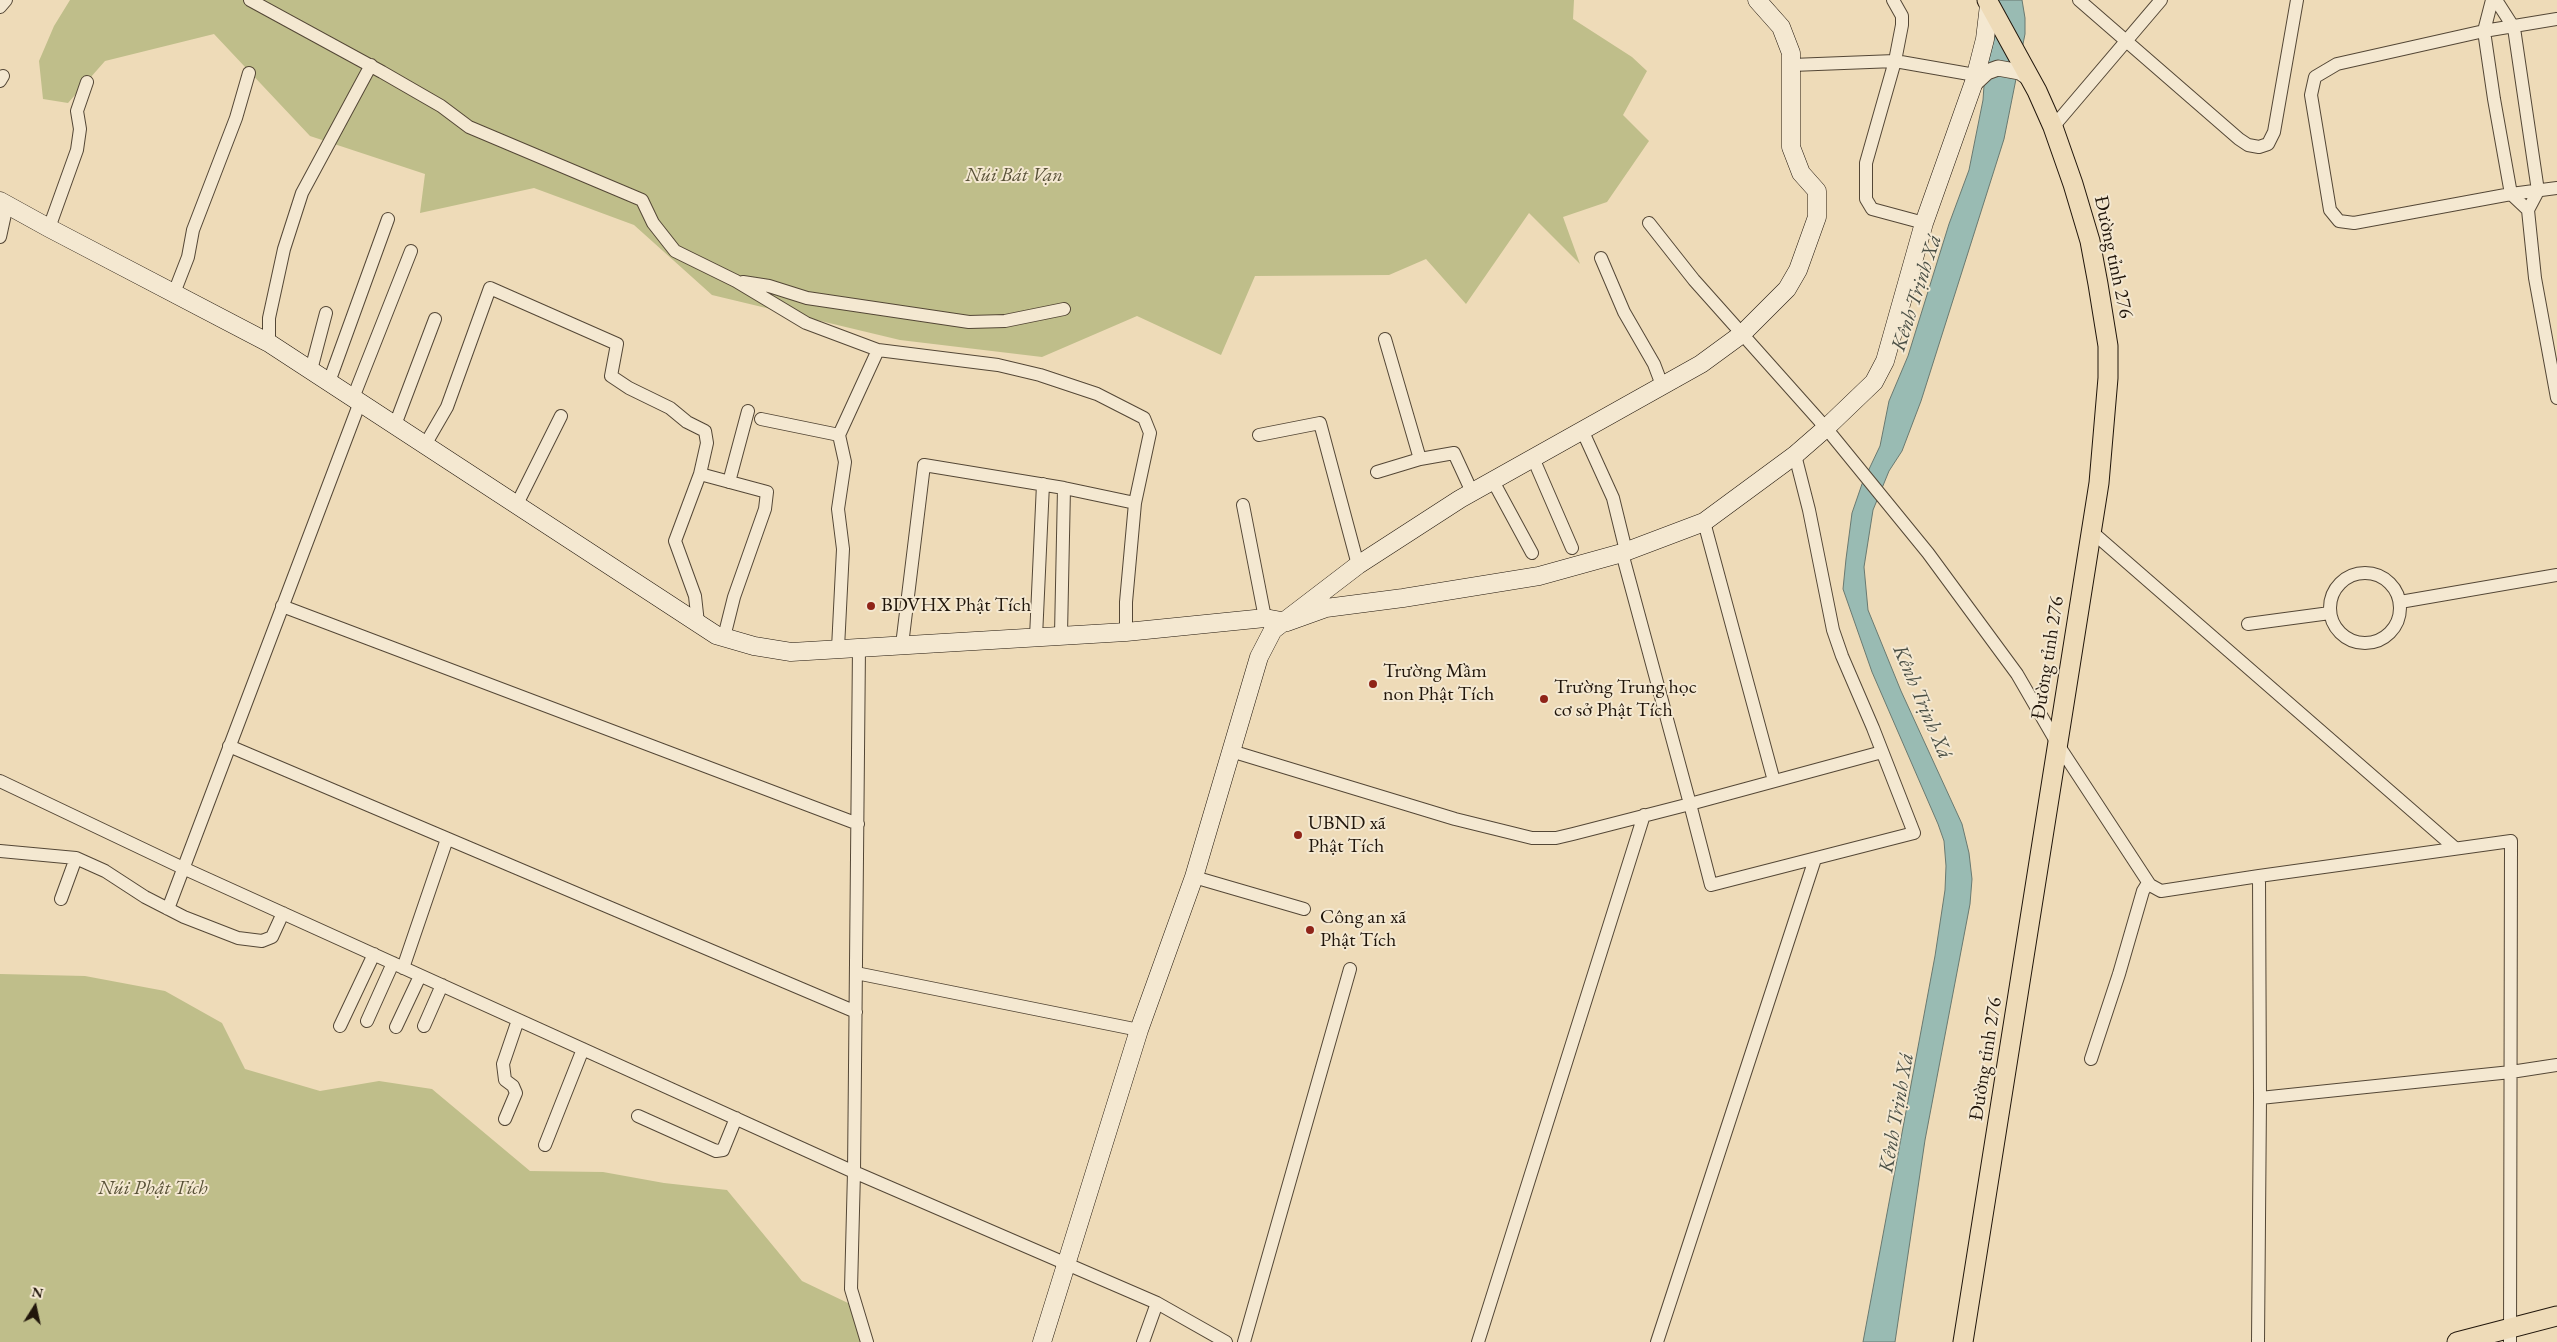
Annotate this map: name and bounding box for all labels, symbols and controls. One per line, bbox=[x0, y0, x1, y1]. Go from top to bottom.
park label: Núi Bát Vạn bbox=[965, 164, 1063, 188]
street label: Đường tỉnh 276 bbox=[2088, 194, 2138, 320]
water label: Kênh Trịnh Xá bbox=[1886, 232, 1948, 354]
place label: BDVHX Phật Tích bbox=[881, 594, 1031, 618]
street label: Đường tỉnh 276 bbox=[2026, 595, 2070, 721]
marker: BDVHX Phật Tích bbox=[865, 600, 877, 612]
water label: Kênh Trịnh Xá bbox=[1887, 641, 1957, 763]
place label: Trường Mầm non Phật Tích bbox=[1383, 660, 1494, 707]
place label: Trường Trung học cơ sở Phật Tích bbox=[1554, 676, 1697, 723]
marker: Trường Mầm non Phật Tích bbox=[1367, 678, 1379, 690]
marker: Trường Trung học cơ sở Phật Tích bbox=[1538, 693, 1550, 705]
place label: UBND xã Phật Tích bbox=[1308, 812, 1386, 859]
marker: UBND xã Phật Tích bbox=[1292, 829, 1304, 841]
place label: Công an xã Phật Tích bbox=[1320, 906, 1406, 953]
marker: Công an xã Phật Tích bbox=[1304, 924, 1316, 936]
street label: Đường tỉnh 276 bbox=[1964, 996, 2008, 1122]
water label: Kênh Trịnh Xá bbox=[1874, 1051, 1920, 1175]
park label: Núi Phật Tích bbox=[98, 1177, 208, 1201]
north arrow bbox=[10, 1282, 60, 1332]
text: N bbox=[30, 1282, 45, 1302]

